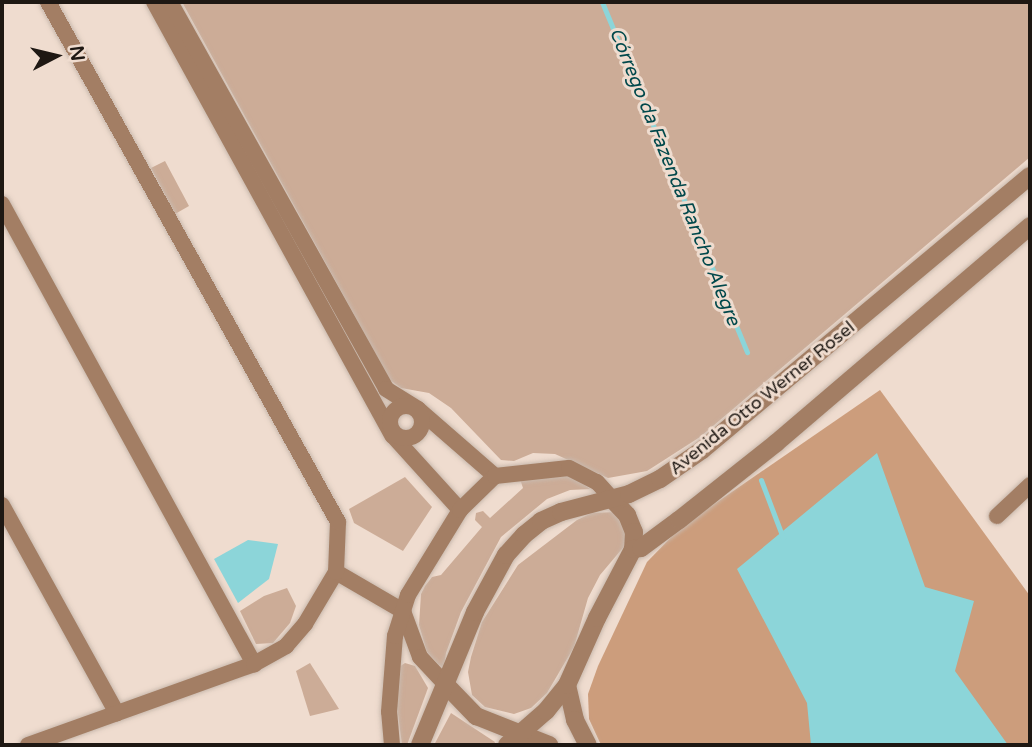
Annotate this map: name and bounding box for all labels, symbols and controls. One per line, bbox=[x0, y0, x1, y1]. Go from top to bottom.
north arrow bbox=[21, 21, 91, 91]
water label: Córrego da Fazenda Rancho Alegre bbox=[604, 25, 744, 329]
text: N bbox=[65, 45, 89, 62]
street label: Avenida Otto Werner Rosel bbox=[665, 317, 859, 479]

